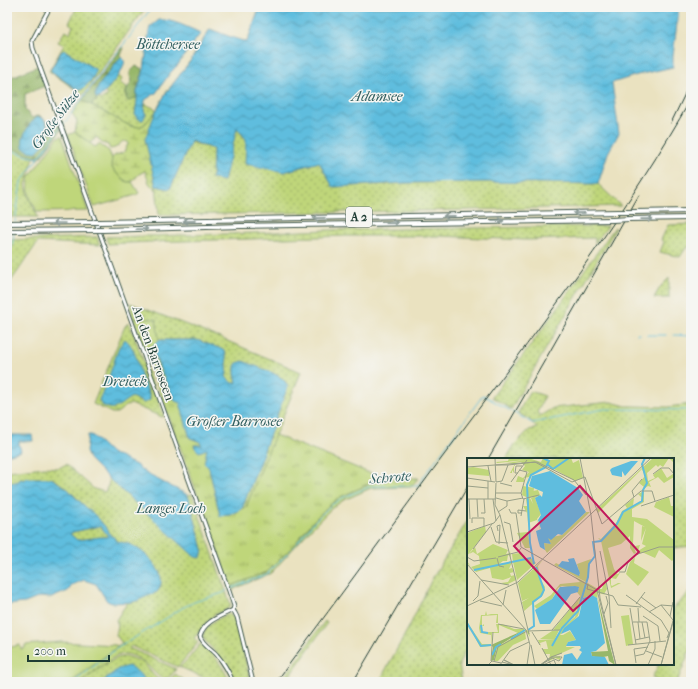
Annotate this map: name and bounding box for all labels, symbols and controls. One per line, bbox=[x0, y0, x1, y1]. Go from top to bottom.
water label: Böttchersee bbox=[135, 36, 200, 53]
water label: Große Sülze bbox=[28, 86, 83, 152]
water label: Adamsee bbox=[350, 88, 403, 105]
road number: A 2 bbox=[346, 207, 372, 227]
one-way arrow bbox=[573, 209, 586, 217]
one-way arrow bbox=[443, 212, 456, 219]
one-way arrow bbox=[313, 214, 326, 222]
one-way arrow bbox=[640, 215, 653, 223]
one-way arrow bbox=[183, 217, 196, 225]
one-way arrow bbox=[491, 218, 504, 225]
one-way arrow bbox=[53, 219, 66, 226]
one-way arrow bbox=[385, 219, 398, 227]
one-way arrow bbox=[135, 225, 148, 232]
street label: An den Barroseen bbox=[129, 303, 178, 403]
water label: Dreieck bbox=[102, 373, 147, 390]
water label: Großer Barrosee bbox=[186, 413, 282, 430]
inset map bbox=[467, 458, 674, 665]
water label: Schrote bbox=[368, 467, 412, 488]
water label: Langes Loch bbox=[135, 500, 206, 517]
scale bar bbox=[28, 637, 109, 663]
text: 200 m bbox=[34, 644, 66, 658]

